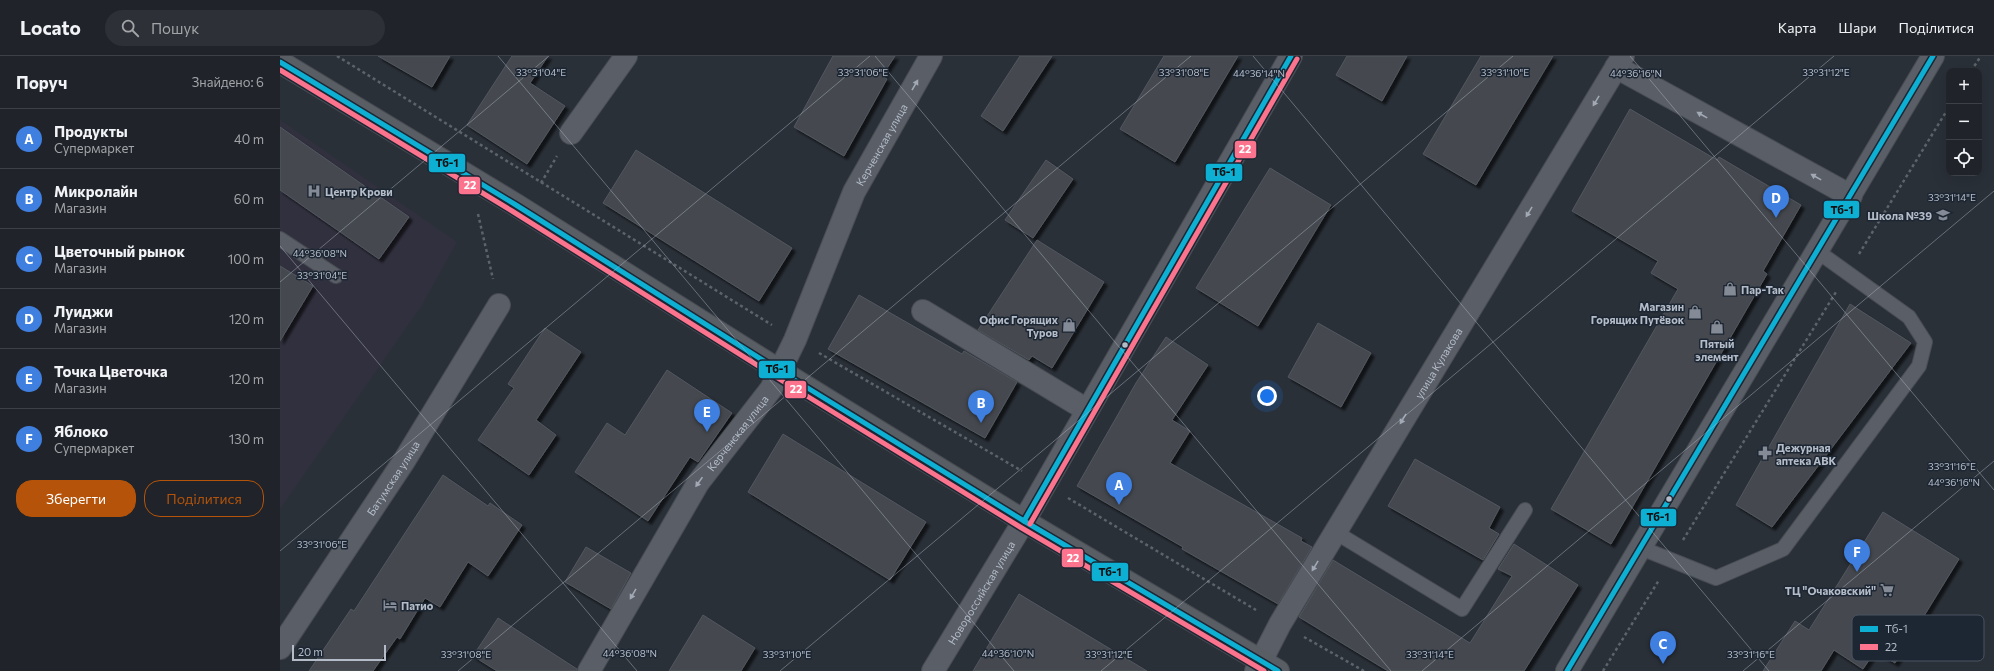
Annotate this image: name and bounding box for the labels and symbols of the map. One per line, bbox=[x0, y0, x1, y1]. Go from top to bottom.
text: 33°31'04"E bbox=[516, 66, 566, 78]
text: 33°31'06"E bbox=[838, 66, 888, 78]
text: 33°31'08"E bbox=[1159, 66, 1209, 78]
text: 33°31'10"E bbox=[1481, 66, 1529, 78]
text: 33°31'12"E bbox=[1802, 66, 1850, 78]
text: 44°36'14"N bbox=[1233, 67, 1285, 79]
text: 44°36'16"N bbox=[1610, 67, 1662, 79]
one-way arrow bbox=[911, 79, 918, 91]
one-way arrow bbox=[1592, 95, 1599, 107]
street label: Керченская улица bbox=[853, 101, 909, 188]
one-way arrow bbox=[1696, 111, 1708, 118]
line badge: 22 bbox=[1234, 140, 1257, 159]
text: 22 bbox=[1239, 142, 1251, 155]
line badge: Тб-1 bbox=[428, 153, 466, 173]
text: Тб-1 bbox=[435, 156, 459, 169]
line badge: Тб-1 bbox=[1205, 163, 1243, 182]
text: Тб-1 bbox=[1212, 165, 1236, 178]
one-way arrow bbox=[1810, 174, 1822, 180]
line badge: 22 bbox=[458, 176, 481, 195]
text: 22 bbox=[464, 178, 476, 191]
hospital icon: Центр Крови bbox=[306, 183, 322, 199]
place label: Центр Крови bbox=[325, 185, 393, 198]
pin: D bbox=[1763, 185, 1789, 218]
text: 33°31'14"E bbox=[1928, 191, 1976, 203]
line badge: Тб-1 bbox=[1823, 200, 1860, 219]
text: Тб-1 bbox=[1830, 203, 1854, 216]
one-way arrow bbox=[1525, 206, 1532, 218]
school or university icon: Школа №39 bbox=[1935, 207, 1951, 223]
place label: Школа №39 bbox=[1867, 209, 1932, 222]
text: 44°36'08"N bbox=[293, 247, 347, 259]
text: 33°31'04"E bbox=[297, 269, 347, 281]
shop icon: Пар-Так bbox=[1722, 281, 1738, 297]
place label: Пар-Так bbox=[1741, 283, 1785, 296]
place label: Магазин Горящих Путёвок bbox=[1591, 300, 1685, 326]
shop icon: Магазин Горящих Путёвок bbox=[1687, 304, 1703, 320]
place label: Офис Горящих Туров bbox=[979, 313, 1059, 339]
shop icon: Офис Горящих Туров bbox=[1061, 317, 1077, 333]
shop icon: Пятый элемент bbox=[1709, 319, 1725, 335]
street label: улица Кулакова bbox=[1411, 325, 1464, 401]
place label: Пятый элемент bbox=[1695, 337, 1739, 363]
unlabelled marker bbox=[1120, 340, 1130, 350]
line badge: Тб-1 bbox=[758, 360, 796, 379]
text: Тб-1 bbox=[765, 362, 789, 375]
line badge: 22 bbox=[784, 380, 807, 399]
text: 22 bbox=[790, 382, 802, 395]
your location bbox=[1257, 386, 1277, 406]
pin: B bbox=[968, 390, 994, 423]
street label: Керченская улица bbox=[704, 392, 770, 473]
pin: E bbox=[694, 399, 720, 432]
one-way arrow bbox=[1400, 413, 1407, 425]
street label: Батумская улица bbox=[363, 438, 421, 518]
place label: Дежурная аптека АВК bbox=[1776, 441, 1836, 467]
pharmacy icon: Дежурная аптека АВК bbox=[1757, 445, 1773, 461]
text: 33°31'16"E bbox=[1928, 460, 1976, 472]
pin: A bbox=[1106, 472, 1132, 505]
one-way arrow bbox=[695, 476, 703, 487]
text: 44°36'16"N bbox=[1928, 476, 1980, 488]
unlabelled marker bbox=[1664, 494, 1674, 504]
line badge: Тб-1 bbox=[1640, 508, 1677, 527]
text: Тб-1 bbox=[1646, 510, 1670, 523]
text: 33°31'06"E bbox=[297, 538, 347, 550]
street label: Новороссийская улица bbox=[944, 538, 1017, 647]
pin: F bbox=[1844, 539, 1870, 572]
line badge: 22 bbox=[1061, 548, 1084, 568]
text: 22 bbox=[1067, 551, 1079, 564]
one-way arrow bbox=[1311, 561, 1319, 571]
line badge: Тб-1 bbox=[1091, 562, 1129, 582]
text: Тб-1 bbox=[1098, 565, 1122, 578]
supermarket icon: ТЦ "Очаковский" bbox=[1879, 582, 1895, 598]
place label: ТЦ "Очаковский" bbox=[1785, 584, 1876, 597]
one-way arrow bbox=[630, 588, 637, 600]
hotel icon: Патио bbox=[382, 597, 398, 613]
place label: Патио bbox=[401, 599, 434, 612]
legend bbox=[1852, 615, 1984, 661]
text: Тб-1 bbox=[1885, 622, 1908, 635]
pin: C bbox=[1650, 631, 1676, 664]
text: 22 bbox=[1885, 640, 1897, 653]
scale bar bbox=[292, 643, 386, 662]
text: 44°36'08"N bbox=[603, 647, 657, 659]
text: 44°36'10"N bbox=[982, 647, 1034, 659]
text: 33°31'08"E bbox=[441, 648, 491, 660]
text: 33°31'10"E bbox=[763, 648, 811, 660]
text: 33°31'12"E bbox=[1085, 648, 1133, 660]
text: 33°31'14"E bbox=[1406, 648, 1454, 660]
text: 33°31'16"E bbox=[1727, 648, 1775, 660]

